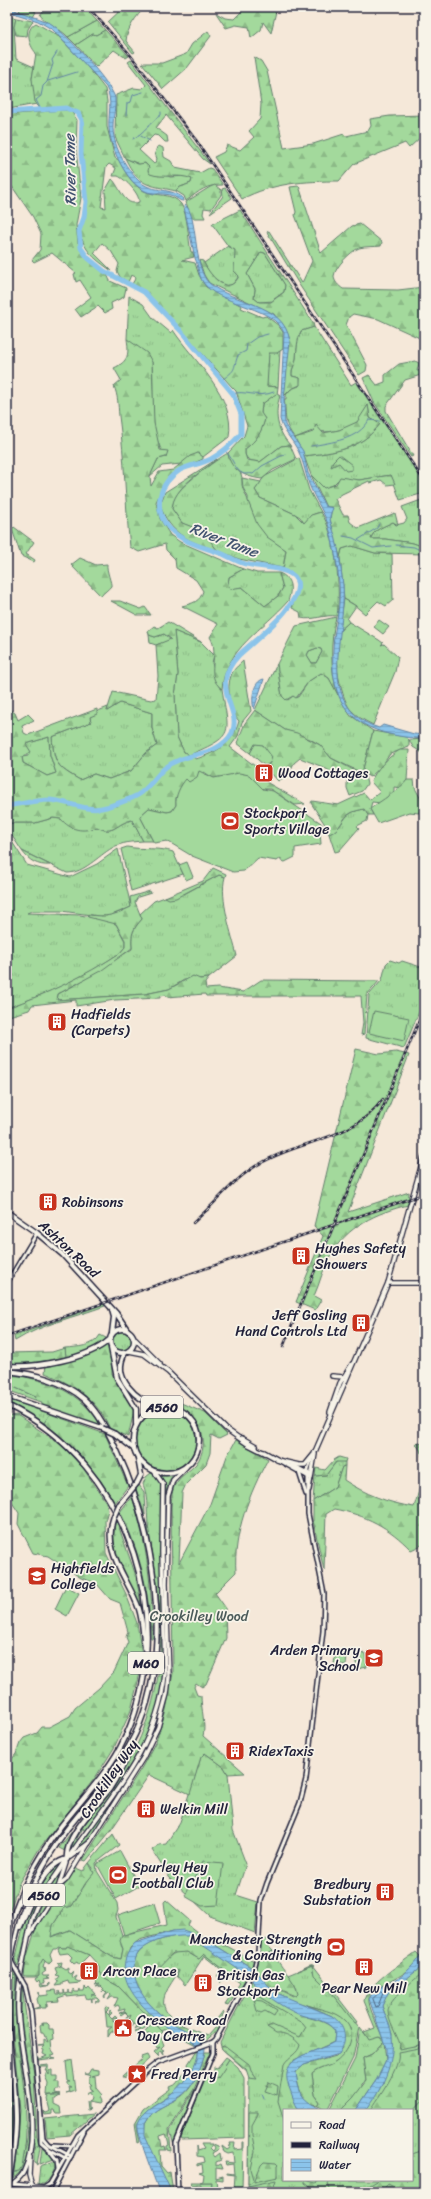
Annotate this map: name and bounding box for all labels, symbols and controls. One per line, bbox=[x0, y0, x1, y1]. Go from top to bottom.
water label: River Tame bbox=[56, 133, 84, 206]
water label: River Tame bbox=[186, 515, 263, 565]
place label: Wood Cottages bbox=[278, 761, 369, 786]
building icon: Wood Cottages bbox=[253, 762, 275, 784]
place label: Stockport Sports Village bbox=[244, 801, 329, 842]
sports icon: Stockport Sports Village bbox=[219, 810, 241, 832]
place label: Hadfields (Carpets) bbox=[71, 1002, 131, 1043]
building icon: Hadfields (Carpets) bbox=[46, 1011, 68, 1033]
place label: Robinsons bbox=[62, 1190, 124, 1215]
building icon: Robinsons bbox=[37, 1191, 59, 1213]
street label: Ashton Road bbox=[32, 1213, 107, 1285]
place label: Hughes Safety Showers bbox=[315, 1236, 407, 1277]
building icon: Hughes Safety Showers bbox=[290, 1245, 312, 1267]
place label: Jeff Gosling Hand Controls Ltd bbox=[235, 1303, 349, 1344]
building icon: Jeff Gosling Hand Controls Ltd bbox=[350, 1312, 372, 1334]
road number: A560 bbox=[141, 1396, 183, 1418]
place label: Highfields College bbox=[51, 1556, 115, 1597]
school or university icon: Highfields College bbox=[26, 1565, 48, 1587]
park label: Crookilley Wood bbox=[150, 1604, 250, 1629]
place label: Arden Primary School bbox=[269, 1638, 361, 1679]
school or university icon: Arden Primary School bbox=[363, 1647, 385, 1669]
road number: M60 bbox=[128, 1652, 164, 1674]
street label: Crookilley Way bbox=[73, 1734, 145, 1824]
place label: RidexTaxis bbox=[249, 1739, 314, 1764]
building icon: RidexTaxis bbox=[224, 1740, 246, 1762]
place label: Welkin Mill bbox=[160, 1797, 229, 1822]
building icon: Welkin Mill bbox=[135, 1798, 157, 1820]
place label: Spurley Hey Football Club bbox=[132, 1855, 214, 1896]
sports icon: Spurley Hey Football Club bbox=[107, 1864, 129, 1886]
place label: Bredbury Substation bbox=[303, 1872, 372, 1913]
building icon: Bredbury Substation bbox=[374, 1881, 396, 1903]
road number: A560 bbox=[23, 1884, 65, 1906]
place label: Manchester Strength & Conditioning bbox=[190, 1927, 322, 1968]
sports icon: Manchester Strength & Conditioning bbox=[325, 1936, 347, 1958]
building icon: Pear New Mill bbox=[353, 1956, 375, 1978]
place label: Arcon Place bbox=[102, 1959, 177, 1984]
building icon: Arcon Place bbox=[78, 1960, 100, 1982]
place label: British Gas Stockport bbox=[217, 1963, 285, 2004]
building icon: British Gas Stockport bbox=[192, 1972, 214, 1994]
place label: Pear New Mill bbox=[321, 1976, 408, 2001]
place label: Crescent Road Day Centre bbox=[137, 2008, 228, 2049]
public building icon: Crescent Road Day Centre bbox=[112, 2017, 134, 2039]
place label: Fred Perry bbox=[151, 2062, 217, 2087]
place icon: Fred Perry bbox=[126, 2063, 148, 2085]
legend bbox=[283, 2109, 413, 2181]
text: Road bbox=[319, 2114, 346, 2136]
text: Railway bbox=[319, 2134, 360, 2156]
text: Water bbox=[319, 2154, 352, 2176]

